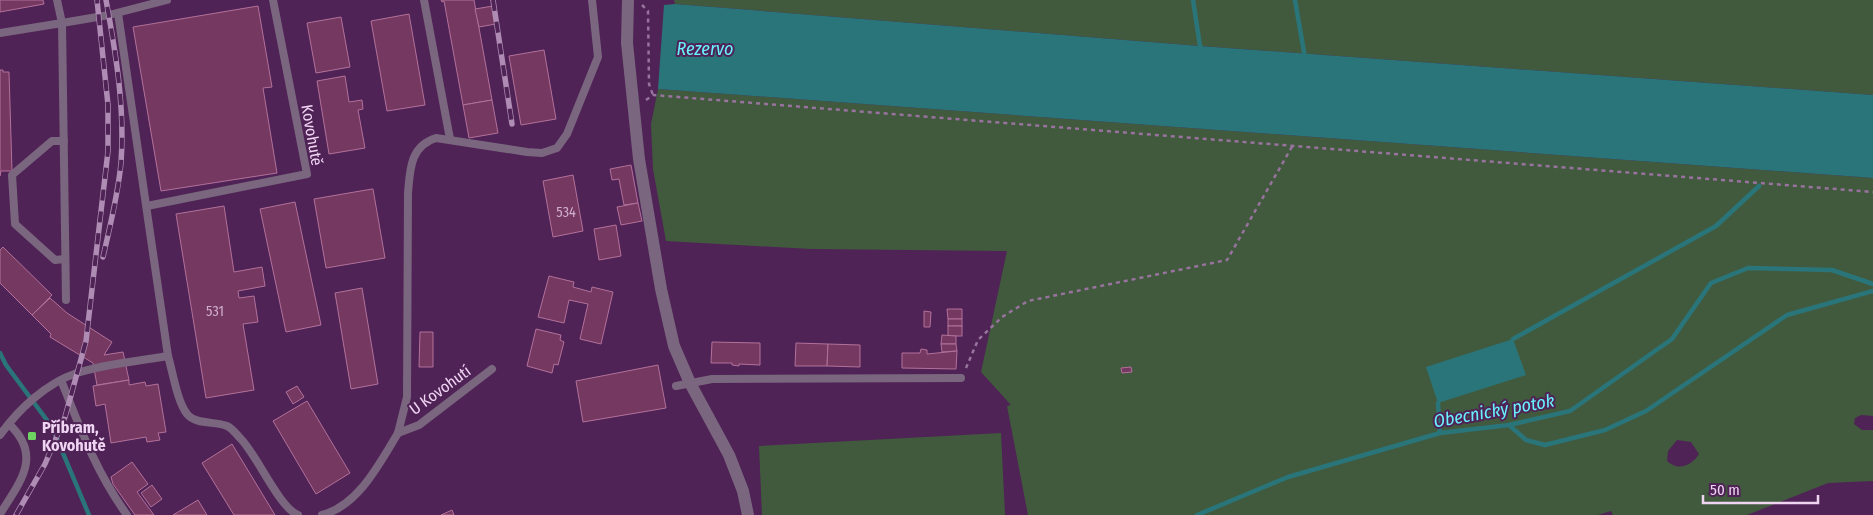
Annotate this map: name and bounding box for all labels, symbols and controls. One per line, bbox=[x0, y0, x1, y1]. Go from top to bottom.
water label: Rezervo bbox=[677, 38, 733, 60]
street label: Kovohutě bbox=[297, 103, 327, 167]
house number: 534 bbox=[556, 204, 576, 221]
house number: 531 bbox=[206, 303, 224, 320]
street label: U Kovohutí bbox=[406, 361, 474, 419]
water label: Obecnický potok bbox=[1432, 390, 1556, 432]
place label: Příbram, Kovohutě bbox=[42, 418, 106, 455]
marker: Příbram, Kovohutě bbox=[26, 430, 38, 442]
scale bar bbox=[1703, 472, 1818, 504]
text: 50 m bbox=[1710, 481, 1740, 499]

